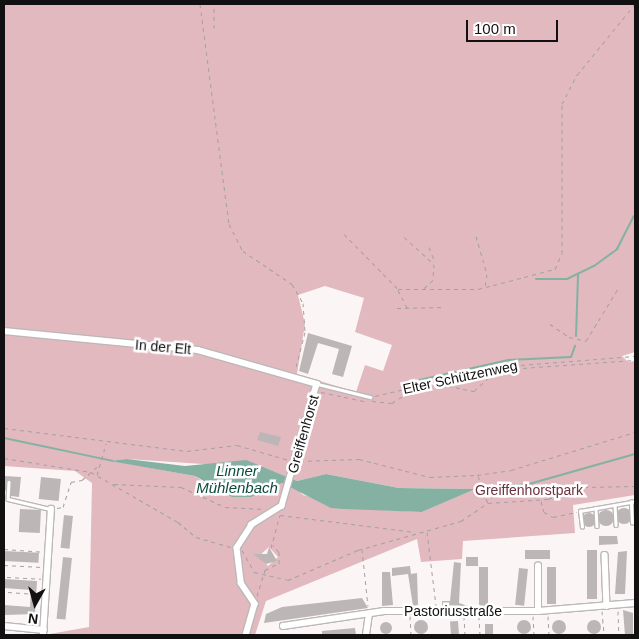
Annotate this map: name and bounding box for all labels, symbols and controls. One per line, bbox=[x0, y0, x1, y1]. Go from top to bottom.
scale bar bbox=[469, 10, 562, 42]
text: 100 m bbox=[474, 20, 516, 37]
street label: In der Elt bbox=[134, 336, 192, 358]
street label: Elter Schützenweg bbox=[401, 357, 519, 397]
street label: Greiffenhorst bbox=[284, 393, 322, 475]
water label: Linner Mühlenbach bbox=[196, 461, 278, 496]
park label: Greiffenhorstpark bbox=[475, 482, 583, 498]
north arrow bbox=[10, 579, 60, 629]
street label: Pastoriusstraße bbox=[404, 603, 502, 619]
text: N bbox=[27, 610, 39, 627]

